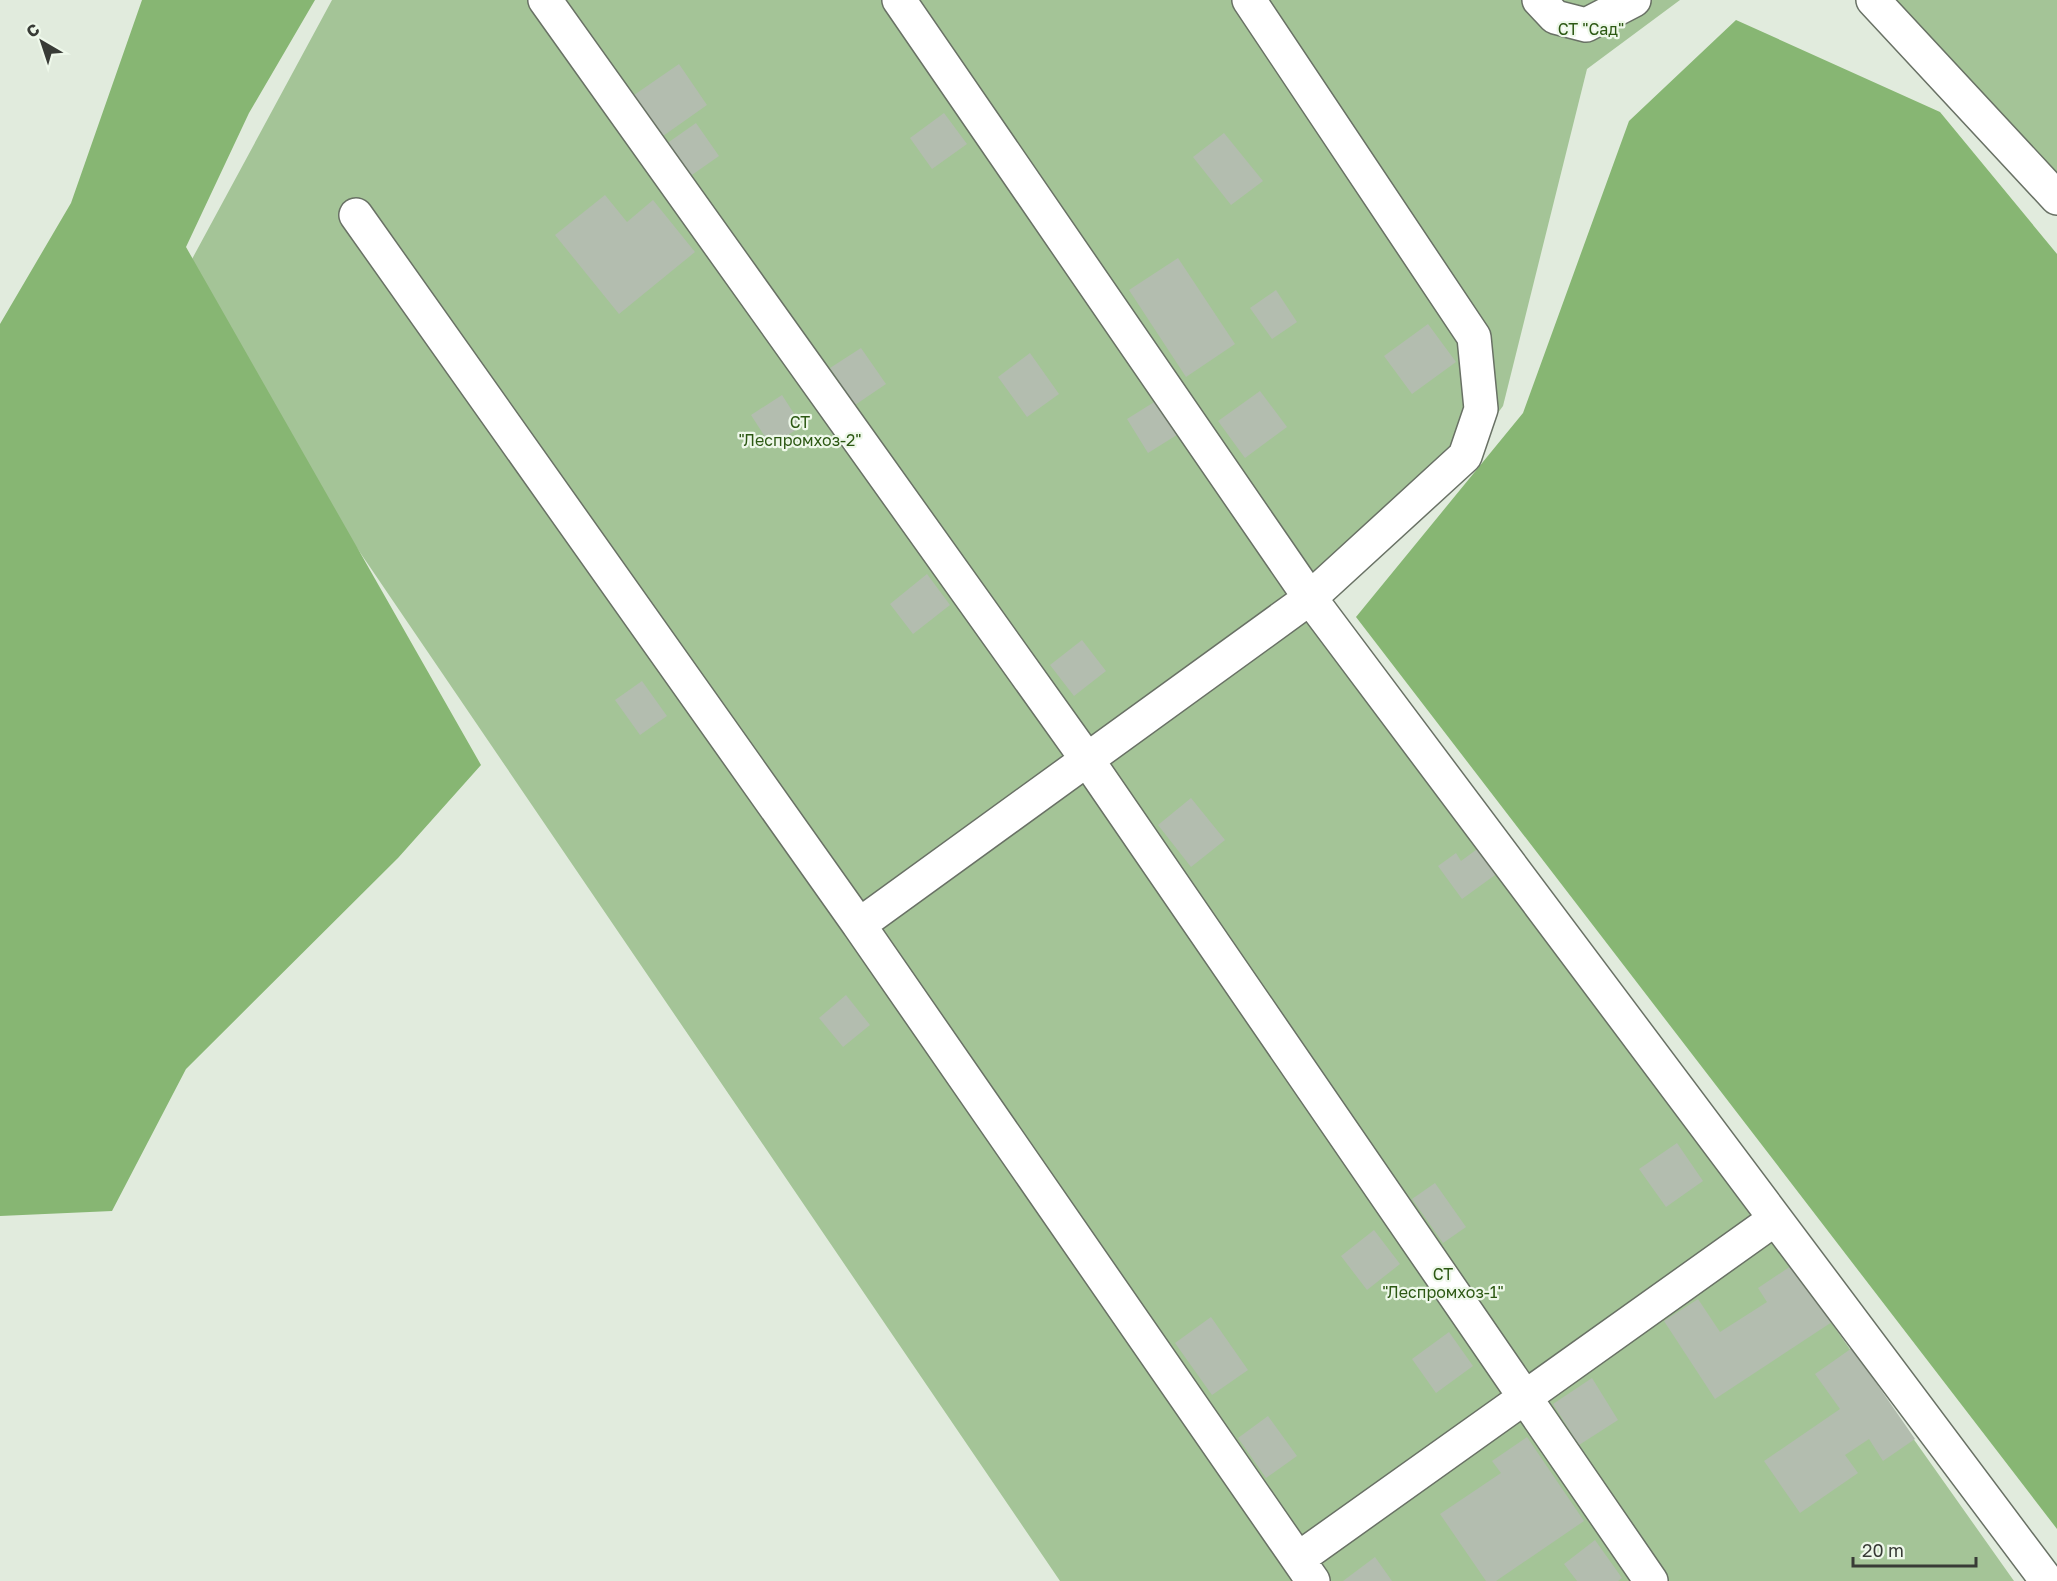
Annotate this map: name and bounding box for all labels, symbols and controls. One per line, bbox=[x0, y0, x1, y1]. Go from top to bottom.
north arrow bbox=[12, 12, 72, 72]
text: С bbox=[22, 19, 43, 42]
park label: СТ "Сад" bbox=[1558, 19, 1624, 39]
park label: СТ "Леспромхоз-2" bbox=[738, 412, 862, 450]
park label: СТ "Леспромхоз-1" bbox=[1382, 1264, 1504, 1302]
scale bar bbox=[1853, 1530, 1976, 1568]
text: 20 m bbox=[1862, 1539, 1904, 1561]

